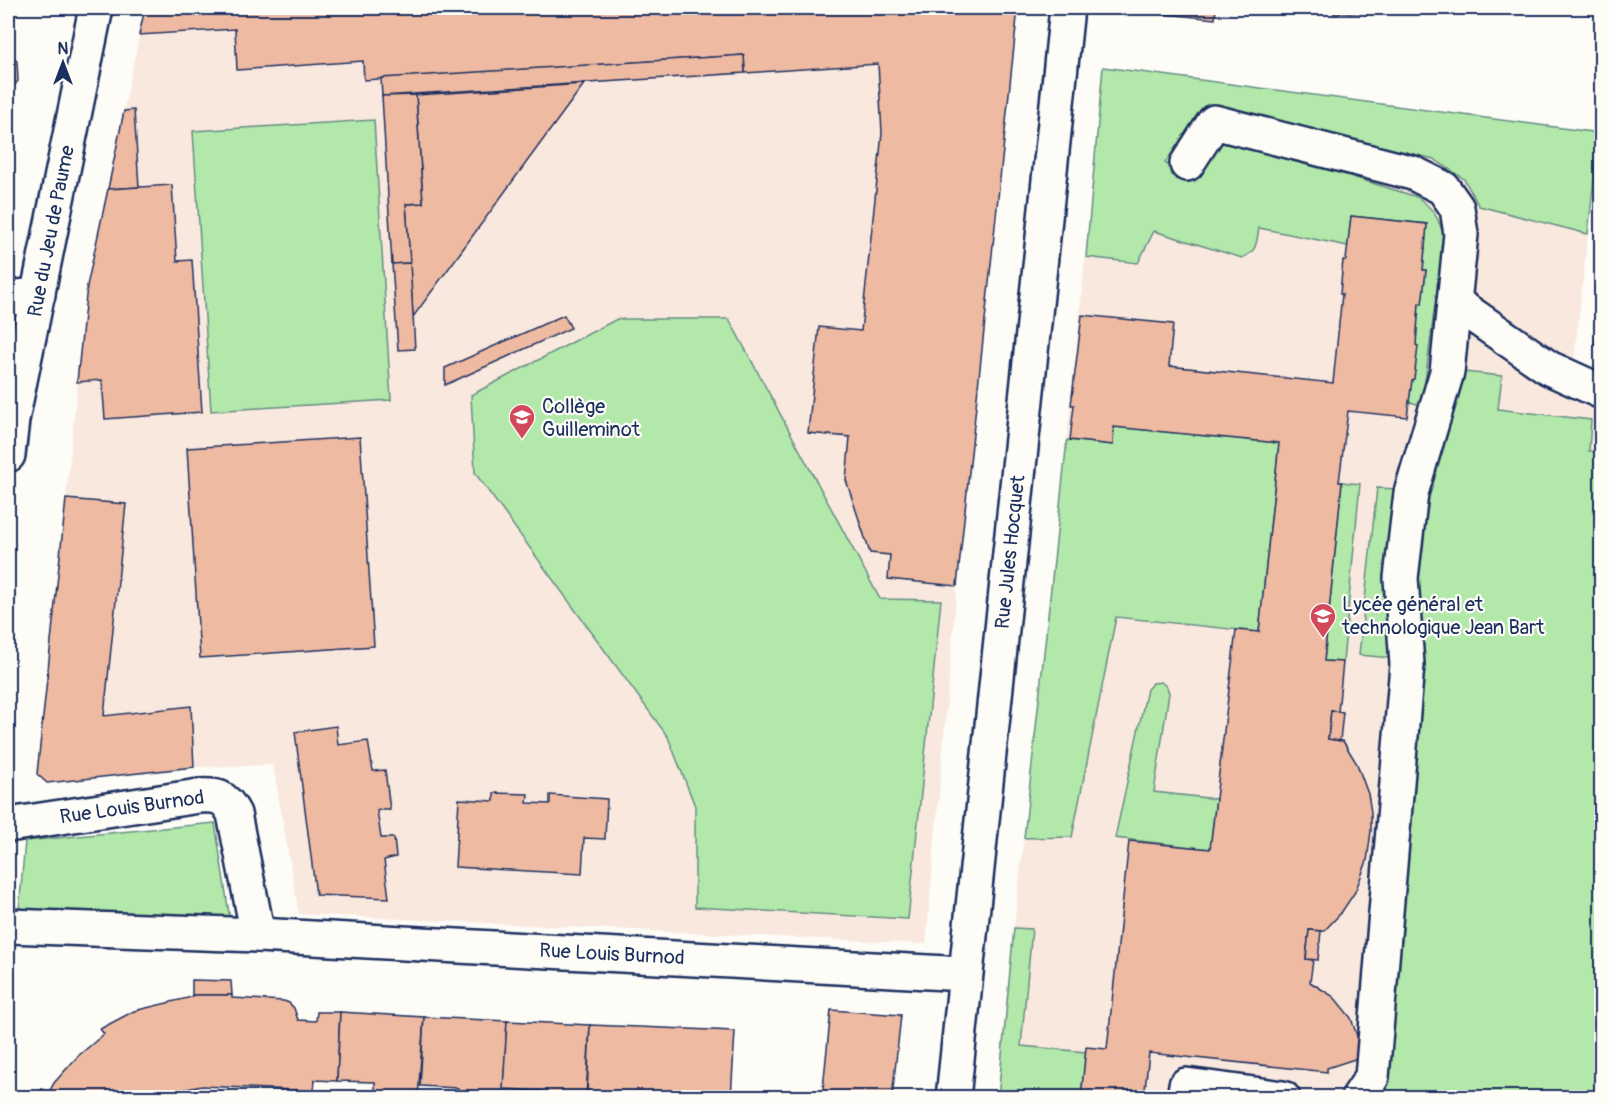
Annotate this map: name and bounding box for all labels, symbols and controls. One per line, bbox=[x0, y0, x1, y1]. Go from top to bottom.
north arrow bbox=[33, 33, 93, 93]
text: N bbox=[58, 39, 69, 59]
street label: Rue du Jeu de Paume bbox=[22, 143, 80, 319]
place label: Collège Guilleminot bbox=[542, 394, 641, 442]
school or university icon: Collège Guilleminot bbox=[507, 402, 537, 440]
street label: Rue Jules Hocquet bbox=[990, 473, 1031, 630]
place label: Lycée général et technologique Jean Bart bbox=[1341, 592, 1545, 640]
school or university icon: Lycée général et technologique Jean Bart bbox=[1308, 601, 1338, 639]
street label: Rue Louis Burnod bbox=[58, 784, 206, 830]
street label: Rue Louis Burnod bbox=[539, 938, 685, 970]

